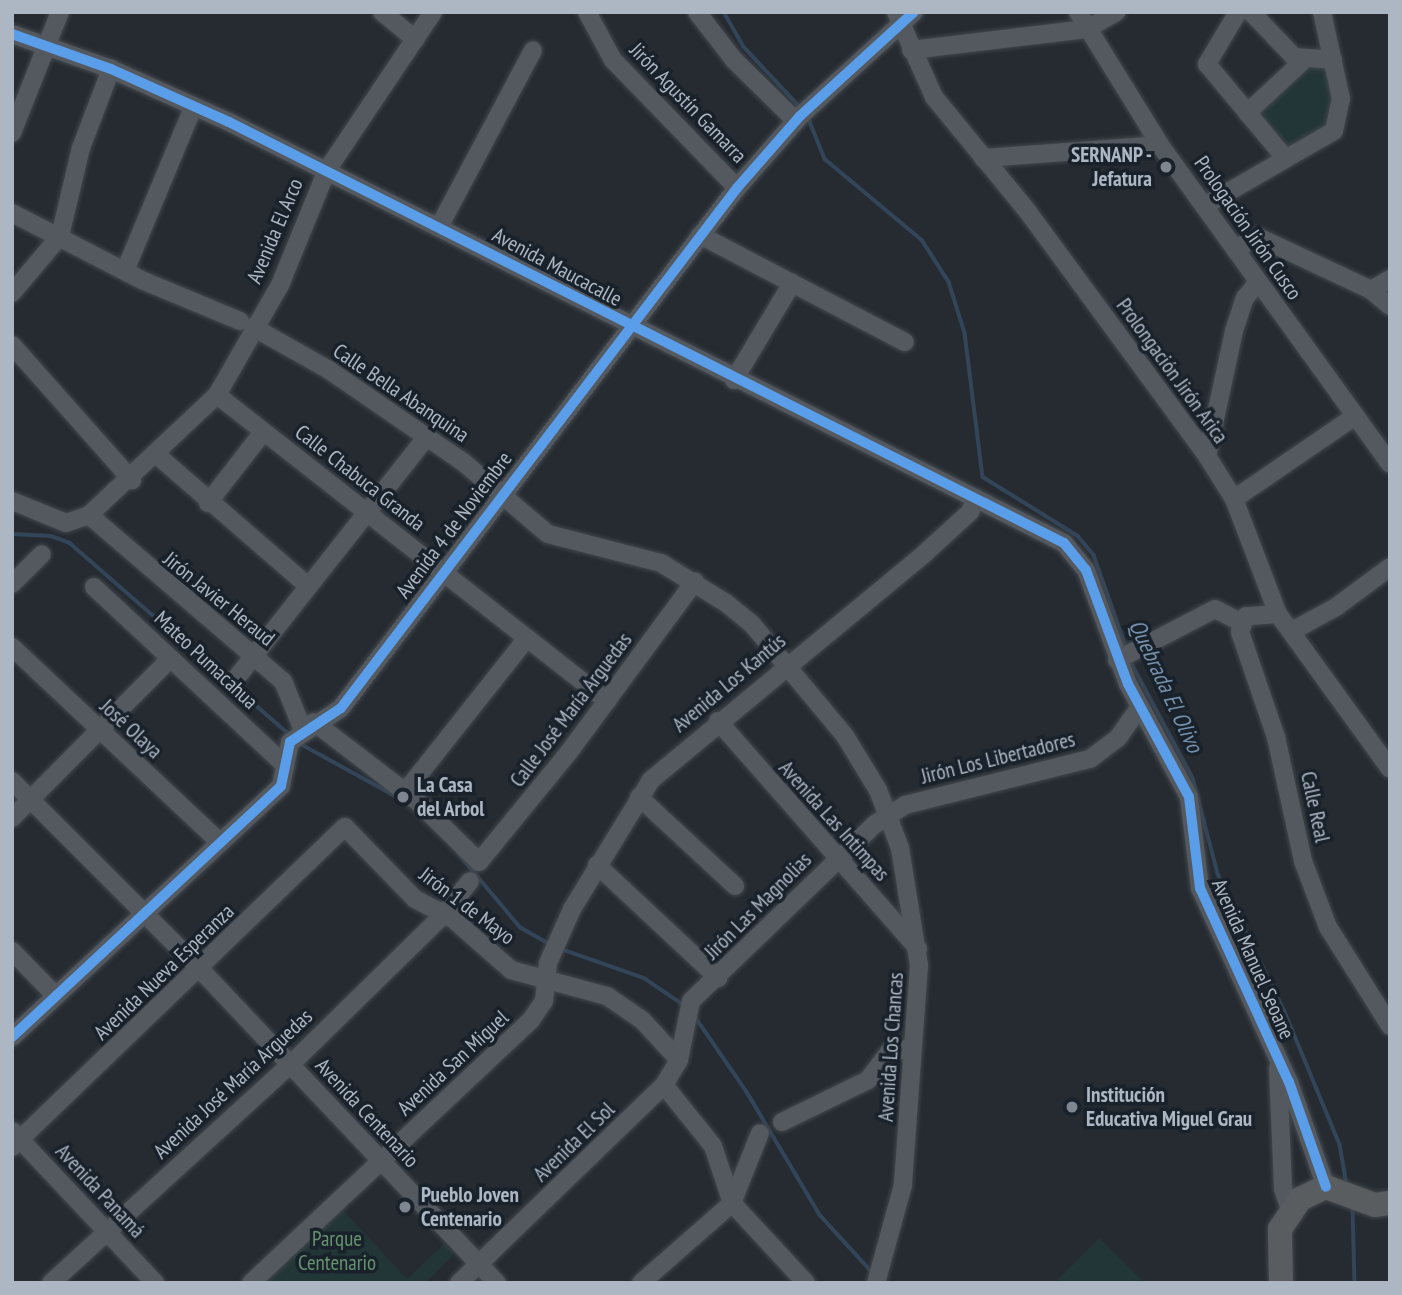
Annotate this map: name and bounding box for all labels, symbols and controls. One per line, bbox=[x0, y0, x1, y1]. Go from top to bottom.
street label: Jirón Agustín Gamarra bbox=[624, 37, 752, 169]
place label: SERNANP - Jefatura bbox=[1069, 142, 1152, 192]
street label: Prologación Jirón Cusco bbox=[1189, 151, 1307, 305]
marker: SERNANP - Jefatura bbox=[1158, 159, 1174, 175]
street label: Avenida El Arco bbox=[242, 175, 308, 287]
street label: Avenida Maucacalle bbox=[488, 222, 626, 312]
street label: Prolongación Jirón Arica bbox=[1111, 293, 1233, 449]
street label: Calle Bella Abanquina bbox=[328, 338, 474, 448]
street label: Calle Chabuca Granda bbox=[290, 420, 430, 536]
street label: Avenida 4 de Noviembre bbox=[391, 447, 517, 603]
street label: Jirón Javier Heraud bbox=[158, 547, 280, 651]
street label: Mateo Pumacahua bbox=[149, 606, 263, 714]
water label: Quebrada El Olivo bbox=[1123, 615, 1209, 757]
street label: Calle José María Arguedas bbox=[505, 628, 637, 792]
street label: Avenida Los Kantús bbox=[667, 628, 791, 738]
street label: José Olaya bbox=[95, 694, 167, 764]
street label: Jirón Los Libertadores bbox=[918, 727, 1078, 789]
street label: Avenida Las Intimpas bbox=[773, 756, 895, 886]
street label: Calle Real bbox=[1295, 769, 1335, 845]
place label: La Casa del Arbol bbox=[417, 772, 485, 822]
marker: La Casa del Arbol bbox=[395, 789, 411, 805]
street label: Jirón Las Magnolias bbox=[699, 847, 817, 965]
street label: Jirón 1 de Mayo bbox=[414, 862, 520, 950]
street label: Avenida Manuel Seoane bbox=[1206, 875, 1300, 1043]
street label: Avenida Nueva Esperanza bbox=[89, 899, 239, 1045]
street label: Avenida Los Chancas bbox=[873, 971, 909, 1123]
street label: Avenida José María Arguedas bbox=[148, 1004, 318, 1164]
street label: Avenida San Miguel bbox=[392, 1005, 514, 1121]
street label: Avenida Centenario bbox=[310, 1053, 424, 1173]
place label: Institución Educativa Miguel Grau bbox=[1086, 1082, 1252, 1132]
street label: Avenida El Sol bbox=[528, 1097, 620, 1187]
marker: Institución Educativa Miguel Grau bbox=[1064, 1099, 1080, 1115]
street label: Avenida Panamá bbox=[50, 1139, 150, 1243]
place label: Pueblo Joven Centenario bbox=[421, 1182, 519, 1232]
marker: Pueblo Joven Centenario bbox=[395, 1197, 415, 1217]
park label: Parque Centenario bbox=[298, 1226, 376, 1276]

